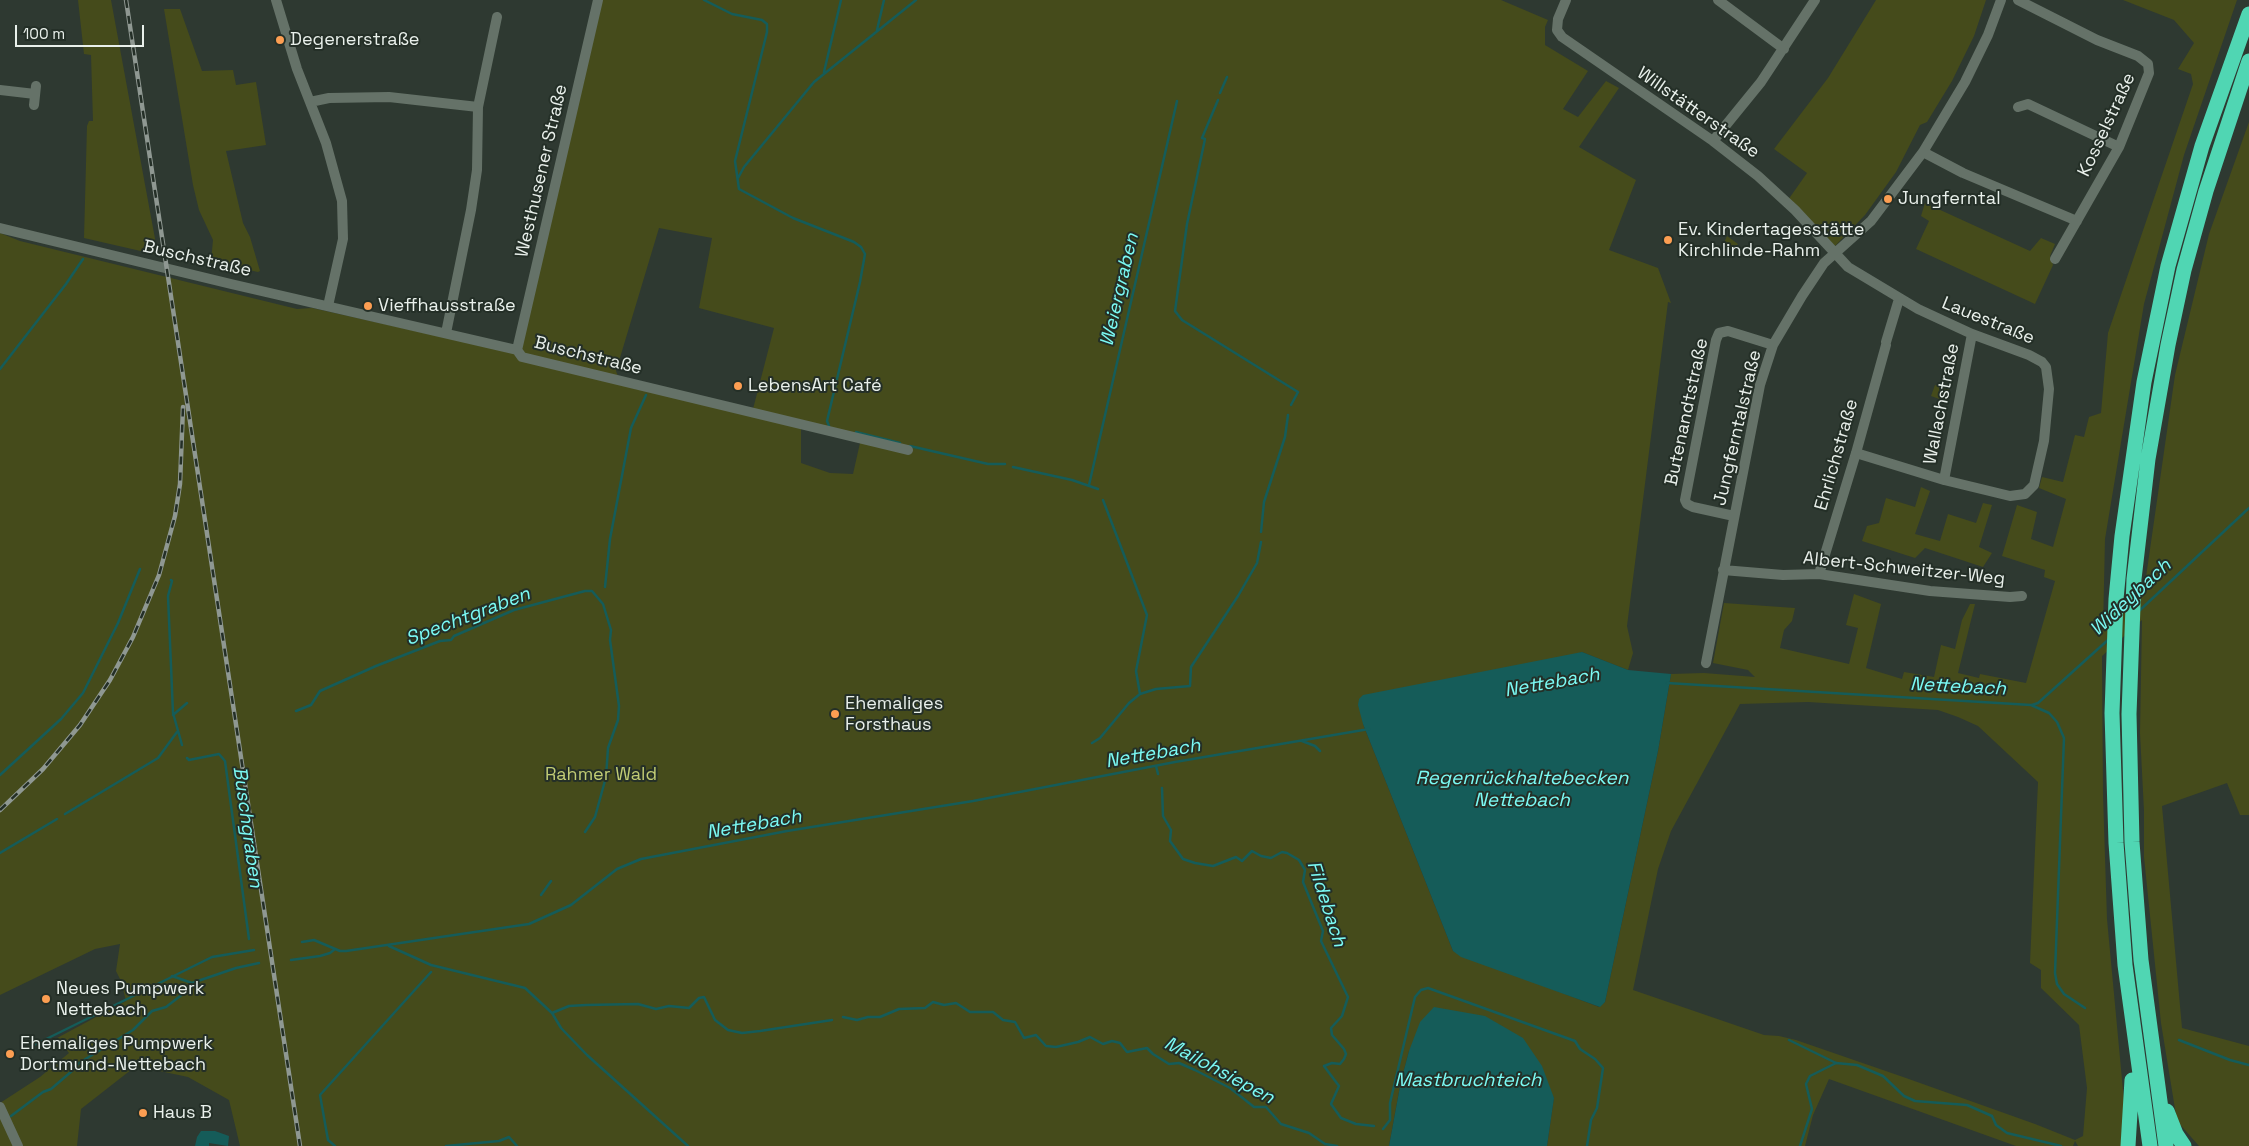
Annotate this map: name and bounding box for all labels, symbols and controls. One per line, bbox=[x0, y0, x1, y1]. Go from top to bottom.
scale bar bbox=[18, 15, 146, 47]
text: 100 m bbox=[23, 24, 65, 43]
place label: Degenerstraße bbox=[290, 29, 419, 51]
marker: Degenerstraße bbox=[274, 34, 286, 46]
street label: Willstätterstraße bbox=[1633, 63, 1763, 163]
street label: Kosselstraße bbox=[2074, 70, 2140, 180]
street label: Westhusener Straße bbox=[512, 82, 572, 260]
place label: Jungferntal bbox=[1898, 188, 2001, 210]
marker: Jungferntal bbox=[1882, 193, 1894, 205]
place label: Ev. Kindertagesstätte Kirchlinde-Rahm bbox=[1678, 219, 1864, 262]
water label: Weiergraben bbox=[1096, 231, 1144, 349]
marker: Ev. Kindertagesstätte Kirchlinde-Rahm bbox=[1662, 234, 1674, 246]
street label: Buschstraße bbox=[141, 236, 253, 282]
street label: Lauestraße bbox=[1939, 293, 2037, 349]
place label: Vieffhausstraße bbox=[378, 295, 516, 317]
marker: Vieffhausstraße bbox=[362, 300, 374, 312]
street label: Buschstraße bbox=[532, 332, 644, 380]
street label: Butenandtstraße bbox=[1661, 336, 1713, 488]
street label: Wallachstraße bbox=[1920, 342, 1964, 466]
street label: Jungferntalstraße bbox=[1710, 348, 1766, 508]
place label: LebensArt Café bbox=[748, 375, 882, 397]
marker: LebensArt Café bbox=[732, 380, 744, 392]
street label: Ehrlichstraße bbox=[1811, 397, 1863, 513]
street label: Albert-Schweitzer-Weg bbox=[1802, 548, 2006, 590]
water label: Wideybach bbox=[2086, 555, 2176, 641]
water label: Spechtgraben bbox=[403, 583, 533, 651]
water label: Nettebach bbox=[1503, 663, 1601, 703]
water label: Nettebach bbox=[1910, 673, 2006, 701]
place label: Ehemaliges Forsthaus bbox=[845, 693, 943, 736]
marker: Ehemaliges Forsthaus bbox=[829, 708, 841, 720]
water label: Nettebach bbox=[1104, 734, 1202, 774]
park label: Rahmer Wald bbox=[545, 764, 657, 786]
water label: Buschgraben bbox=[227, 765, 267, 889]
water label: Regenrückhaltebecken Nettebach bbox=[1415, 768, 1629, 812]
water label: Nettebach bbox=[705, 805, 803, 845]
water label: Fildebach bbox=[1301, 858, 1351, 950]
place label: Neues Pumpwerk Nettebach bbox=[56, 978, 204, 1021]
marker: Neues Pumpwerk Nettebach bbox=[40, 993, 52, 1005]
place label: Ehemaliges Pumpwerk Dortmund-Nettebach bbox=[20, 1033, 213, 1076]
water label: Mailohsiepen bbox=[1160, 1033, 1278, 1109]
marker: Ehemaliges Pumpwerk Dortmund-Nettebach bbox=[4, 1048, 16, 1060]
water label: Mastbruchteich bbox=[1395, 1070, 1541, 1092]
place label: Haus B bbox=[153, 1102, 212, 1124]
marker: Haus B bbox=[137, 1107, 149, 1119]

